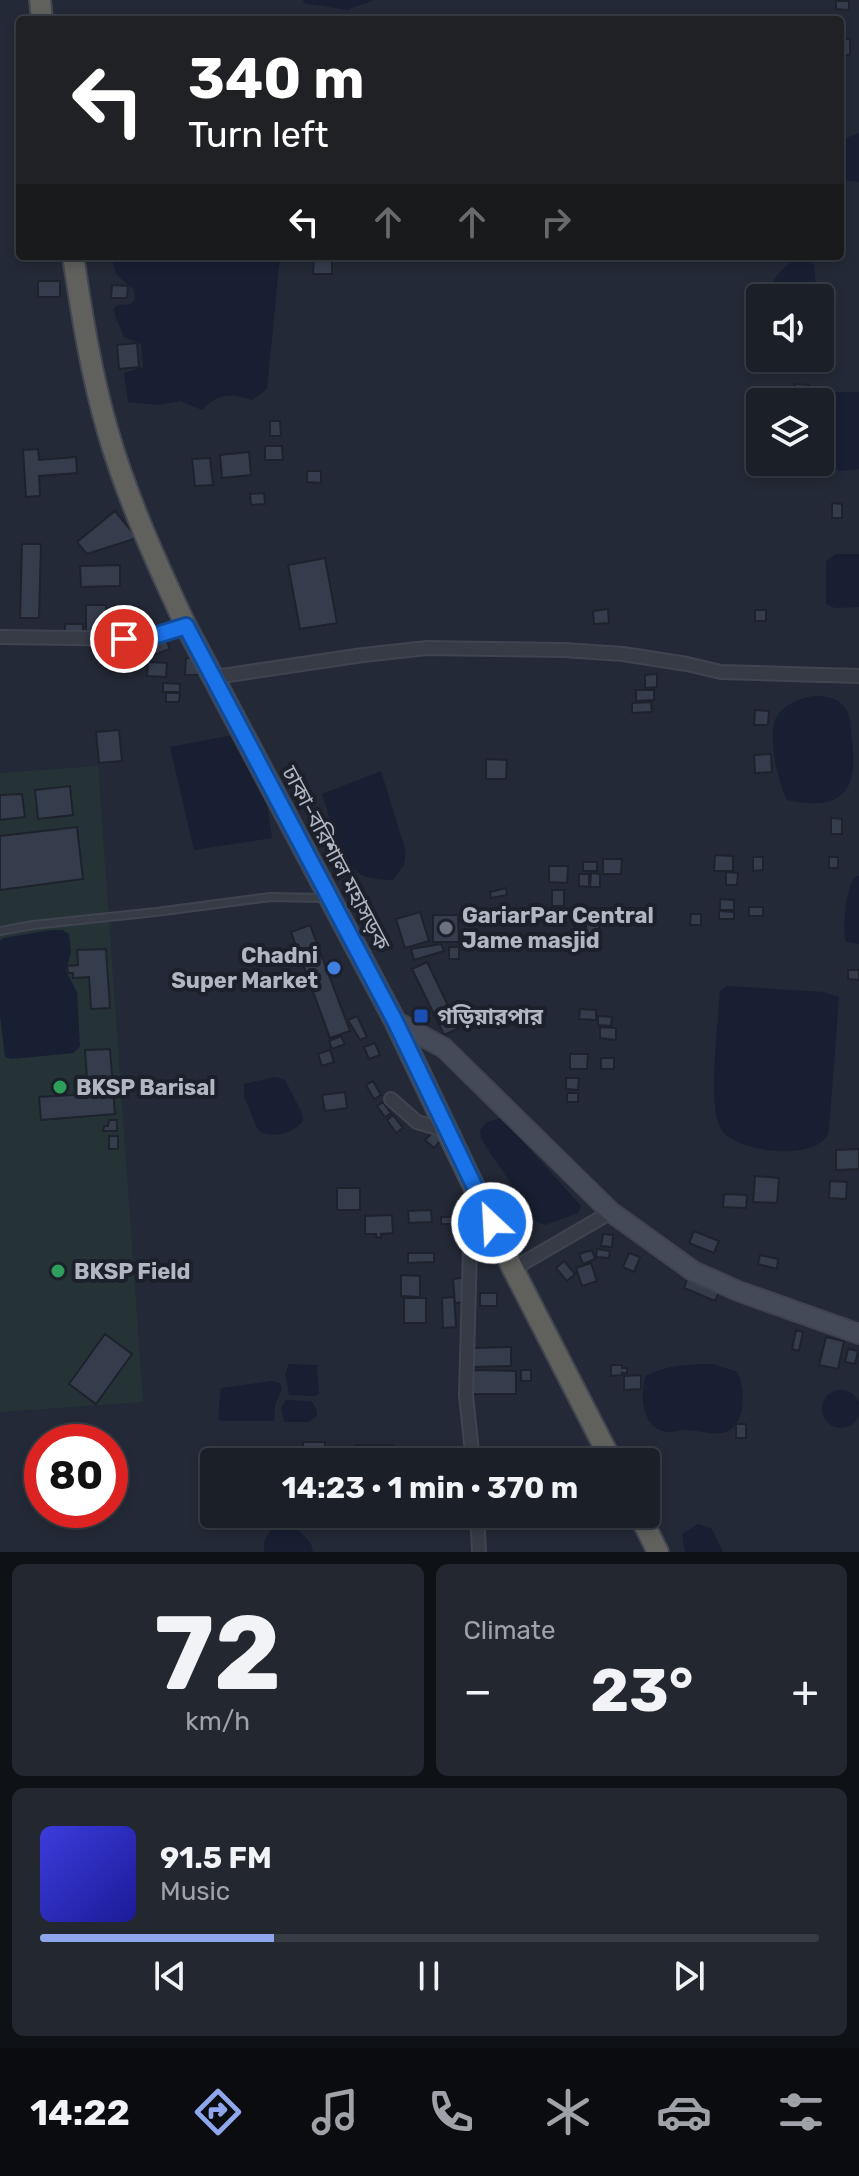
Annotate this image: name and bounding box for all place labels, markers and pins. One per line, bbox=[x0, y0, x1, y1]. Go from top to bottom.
pin bbox=[90, 605, 158, 673]
place label: GariarPar Central Jame masjid bbox=[462, 902, 654, 954]
marker: GariarPar Central Jame masjid bbox=[437, 919, 455, 937]
place label: Chadni Super Market bbox=[171, 942, 318, 994]
marker: Chadni Super Market bbox=[325, 959, 343, 977]
place label: গড়িয়ারপার bbox=[437, 1003, 544, 1030]
marker: গড়িয়ারপার bbox=[412, 1007, 430, 1025]
place label: BKSP Barisal bbox=[76, 1074, 216, 1101]
marker: BKSP Barisal bbox=[51, 1078, 69, 1096]
place label: BKSP Field bbox=[74, 1258, 190, 1285]
marker: BKSP Field bbox=[49, 1262, 67, 1280]

